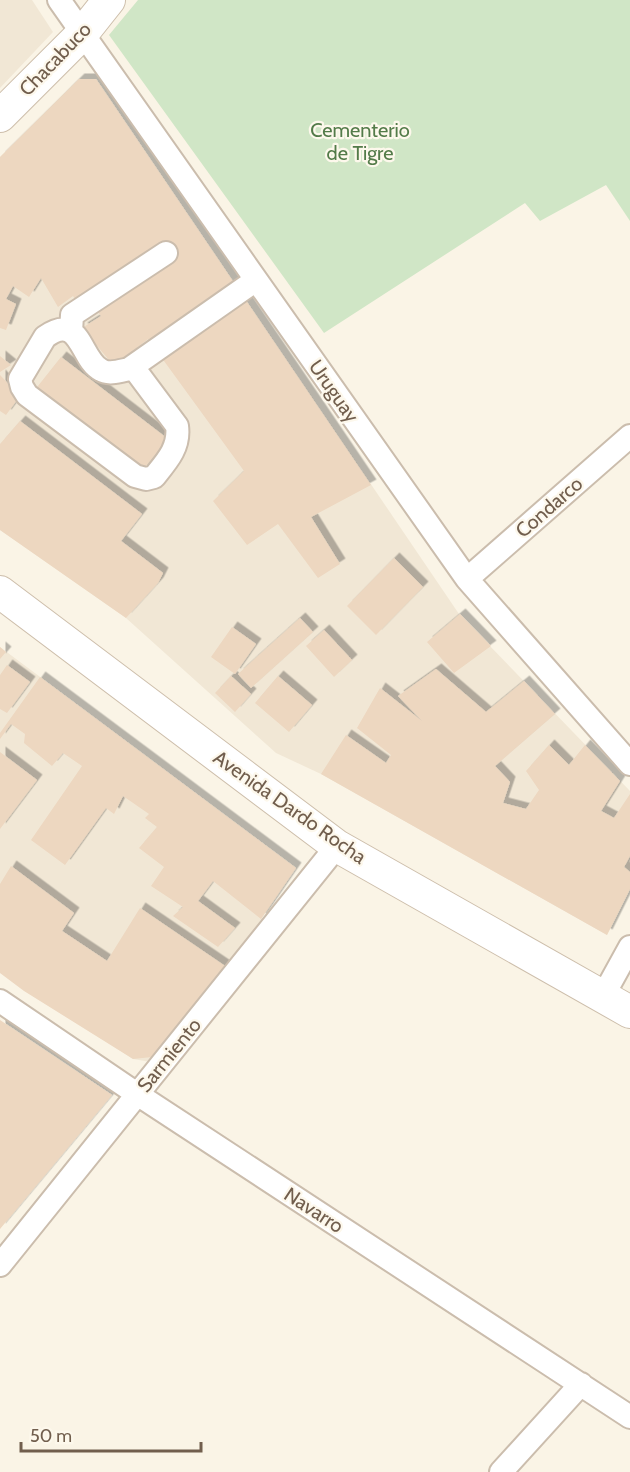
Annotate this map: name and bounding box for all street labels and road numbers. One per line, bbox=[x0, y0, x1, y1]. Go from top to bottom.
street label: Chacabuco bbox=[14, 17, 96, 101]
street label: Uruguay bbox=[304, 355, 364, 427]
street label: Condarco bbox=[511, 471, 587, 543]
street label: Avenida Dardo Rocha bbox=[209, 745, 371, 869]
street label: Sarmiento bbox=[132, 1013, 206, 1097]
street label: Navarro bbox=[280, 1182, 348, 1238]

